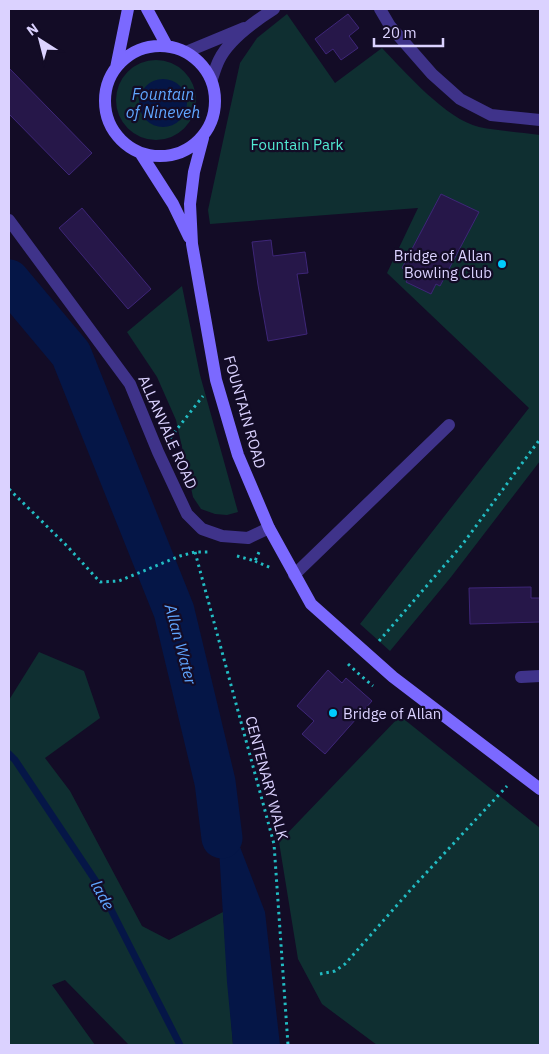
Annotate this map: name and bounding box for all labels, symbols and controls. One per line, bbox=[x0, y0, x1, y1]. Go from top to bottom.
north arrow bbox=[15, 15, 65, 65]
scale bar bbox=[374, 15, 443, 47]
text: N bbox=[23, 19, 42, 40]
text: 20 m bbox=[382, 23, 417, 42]
water label: Fountain of Nineveh bbox=[126, 84, 200, 122]
park label: Fountain Park bbox=[251, 135, 344, 154]
place label: Bridge of Allan Bowling Club bbox=[394, 246, 492, 282]
marker: Bridge of Allan Bowling Club bbox=[496, 258, 508, 270]
street label: FOUNTAIN ROAD bbox=[220, 353, 270, 471]
street label: ALLANVALE ROAD bbox=[134, 372, 202, 492]
water label: Allan Water bbox=[160, 601, 202, 688]
place label: Bridge of Allan bbox=[343, 704, 441, 723]
marker: Bridge of Allan bbox=[327, 707, 339, 719]
street label: CENTENARY WALK bbox=[241, 714, 293, 843]
water label: lade bbox=[87, 877, 119, 913]

